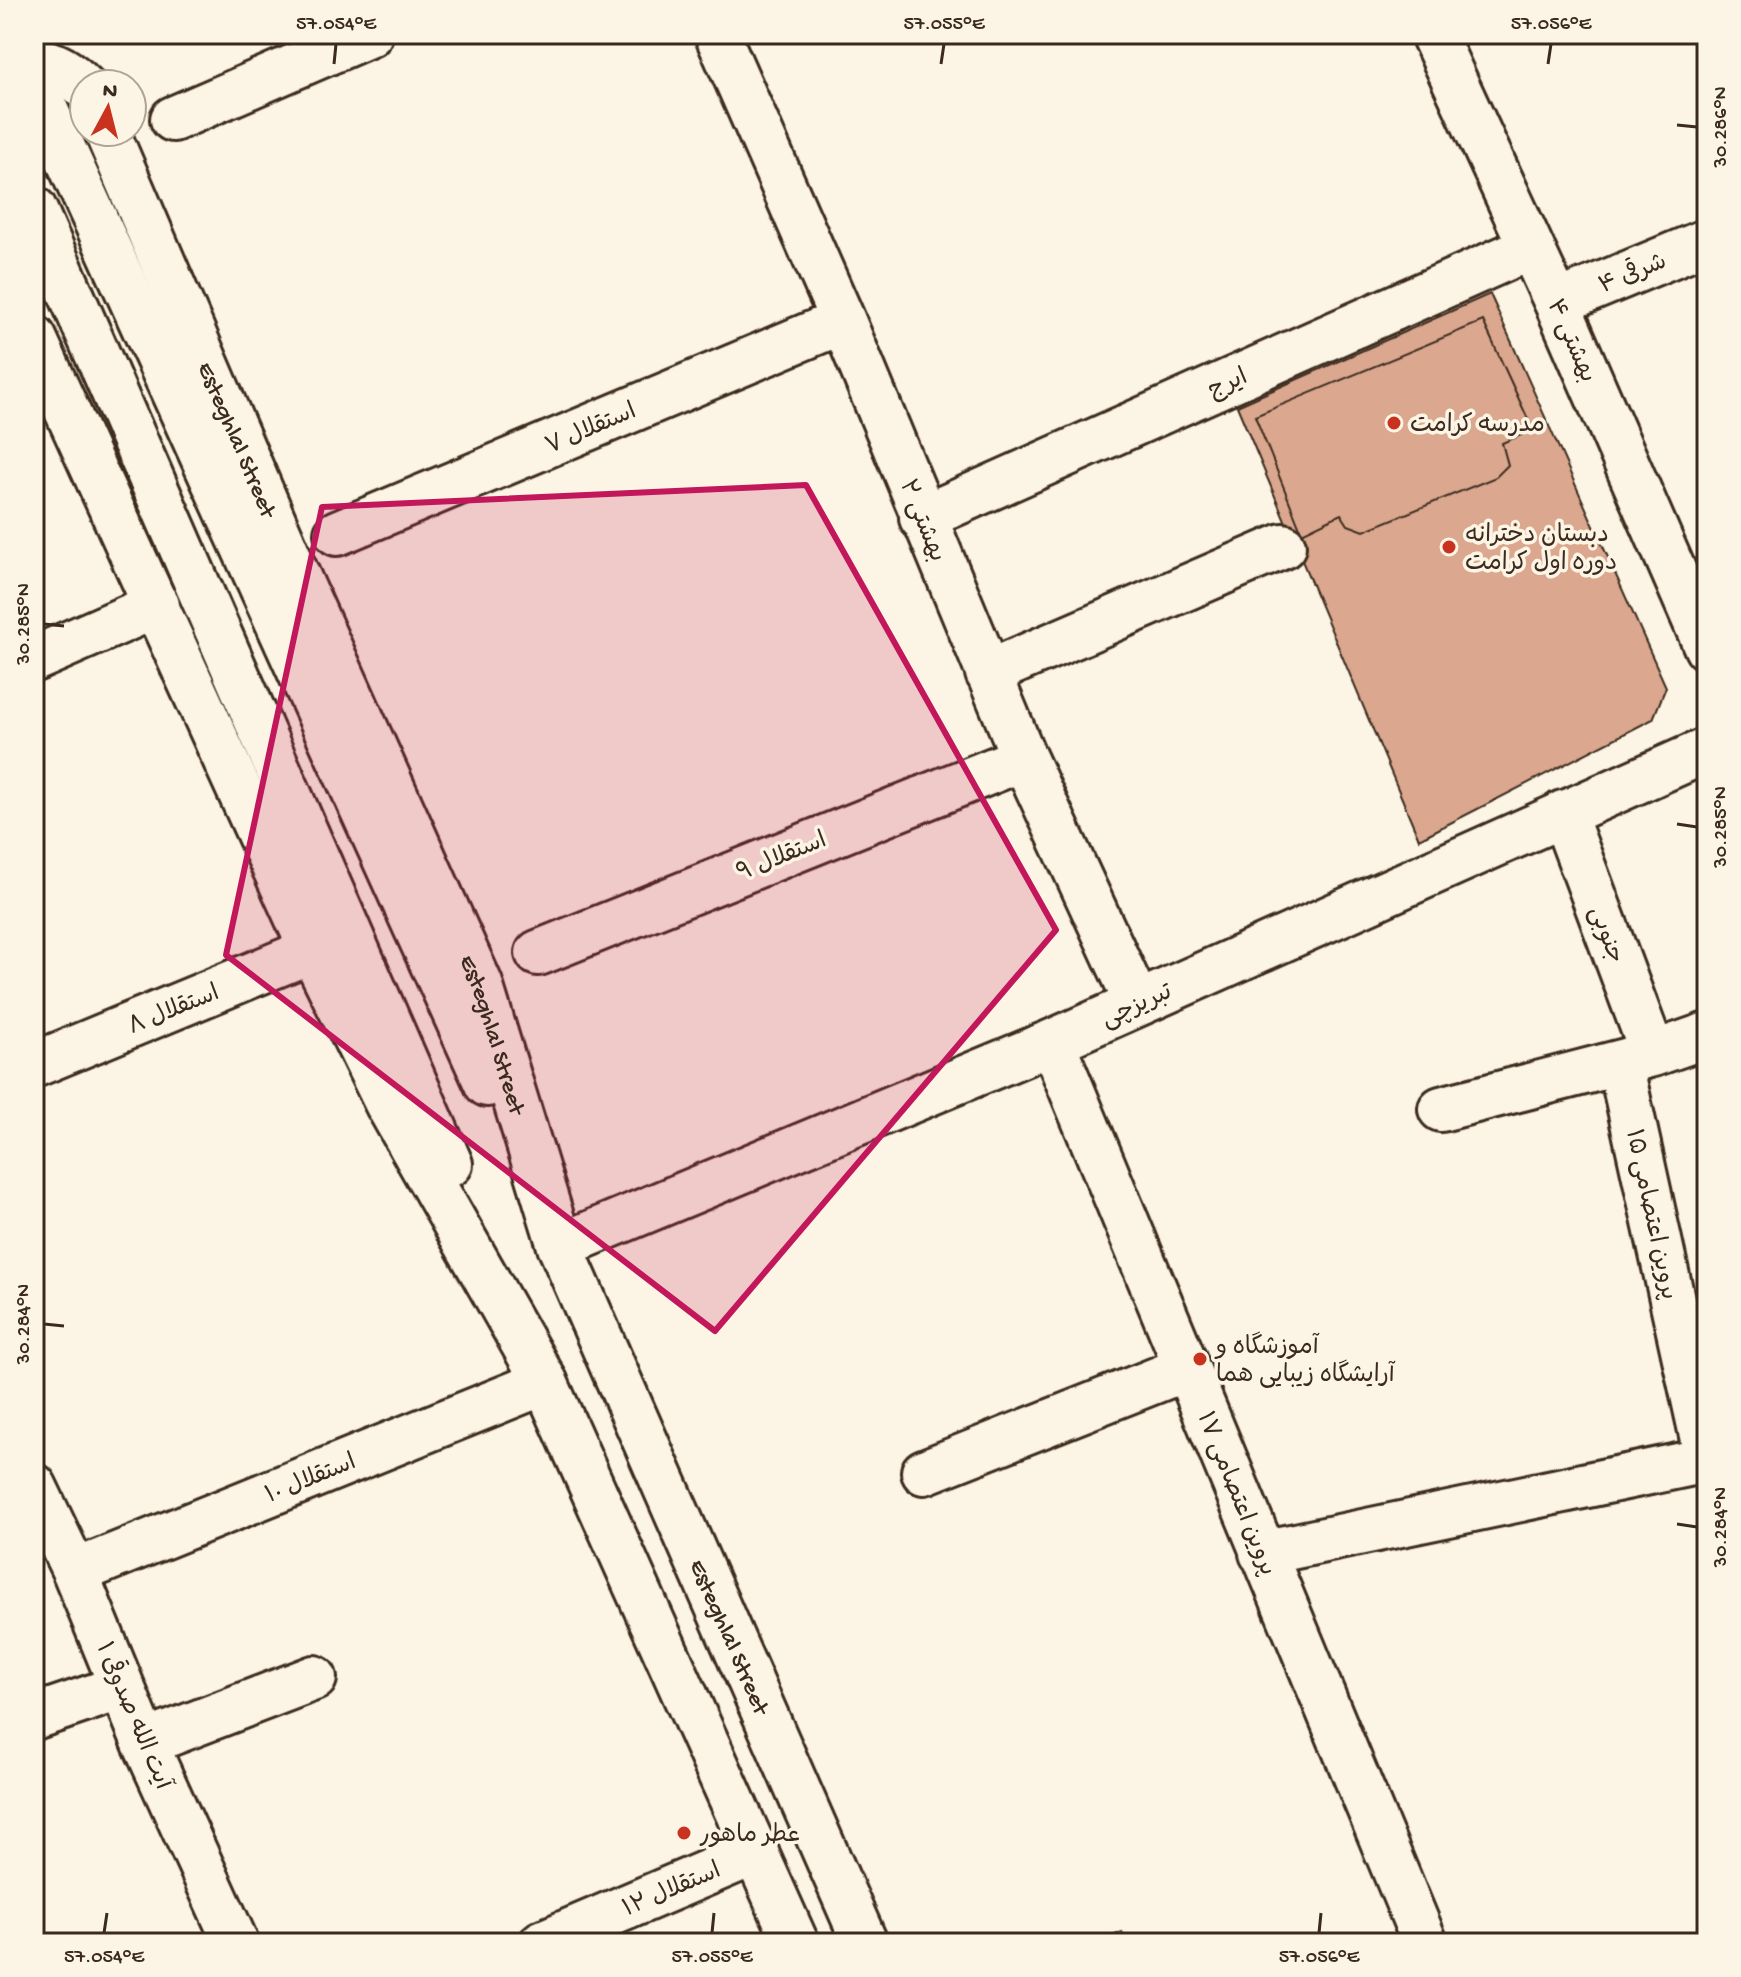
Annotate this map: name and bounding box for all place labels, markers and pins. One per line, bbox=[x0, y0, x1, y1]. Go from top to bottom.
place label: مدرسه کرامت bbox=[1410, 412, 1545, 441]
marker: مدرسه کرامت bbox=[1385, 414, 1403, 432]
place label: دبستان دخترانه دوره اول کرامت bbox=[1465, 522, 1617, 579]
marker: دبستان دخترانه دوره اول کرامت bbox=[1440, 538, 1458, 556]
place label: آموزشگاه و آرایشگاه زیبایی هما bbox=[1214, 1331, 1396, 1391]
marker: آموزشگاه و آرایشگاه زیبایی هما bbox=[1191, 1350, 1209, 1368]
place label: عطر ماهور bbox=[699, 1822, 800, 1851]
marker: عطر ماهور bbox=[675, 1824, 693, 1842]

